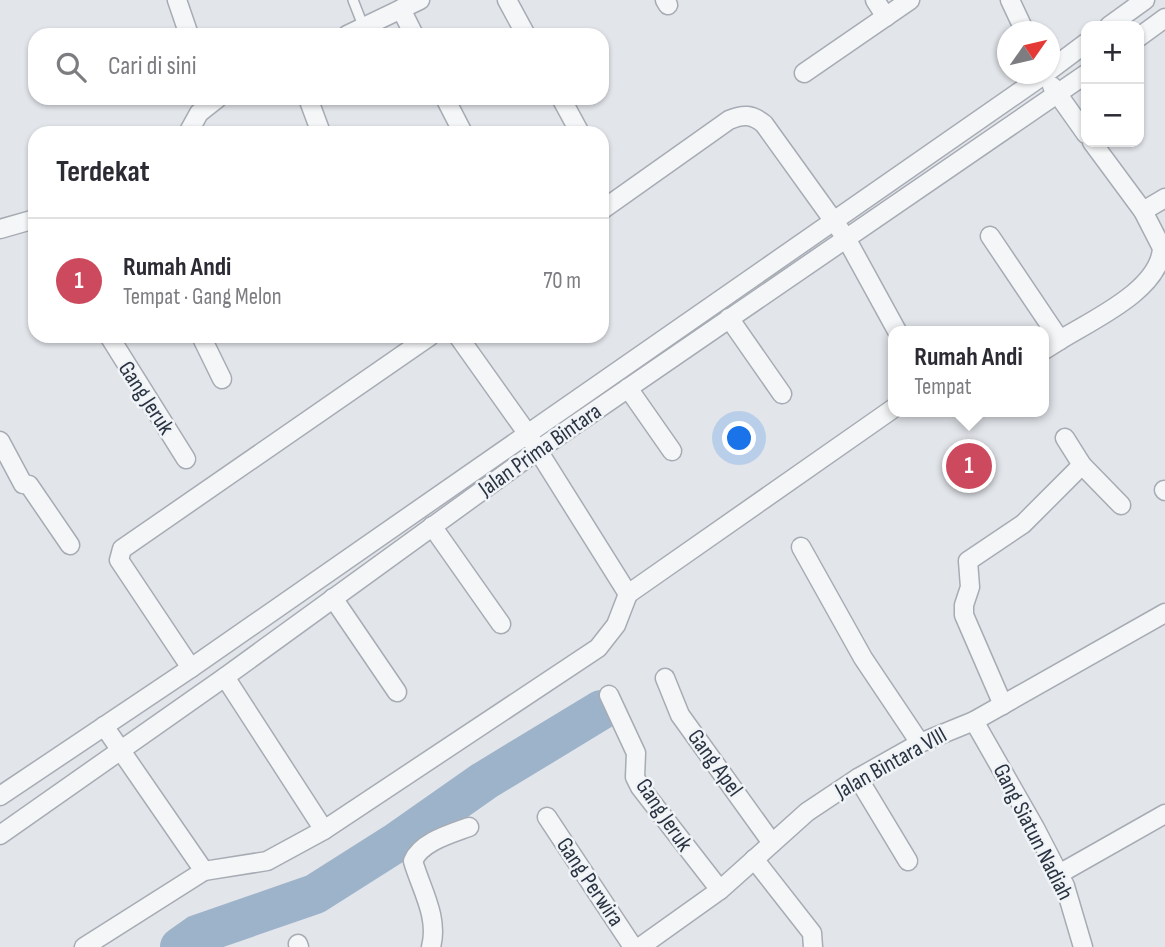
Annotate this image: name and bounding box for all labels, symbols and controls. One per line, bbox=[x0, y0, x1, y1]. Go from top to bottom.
north arrow bbox=[997, 21, 1060, 84]
map controls bbox=[1081, 21, 1144, 147]
button: + bbox=[1081, 21, 1144, 84]
search box bbox=[28, 28, 609, 105]
icon: search bbox=[52, 48, 90, 86]
text: Cari di sini bbox=[108, 51, 197, 82]
button: − bbox=[1081, 84, 1144, 147]
text: Terdekat bbox=[56, 154, 150, 190]
text: Rumah Andi bbox=[123, 252, 231, 283]
text: 1 bbox=[74, 267, 84, 295]
text: 70 m bbox=[543, 267, 581, 295]
text: Tempat · Gang Melon bbox=[123, 283, 282, 311]
popup bbox=[888, 326, 1049, 417]
text: Rumah Andi bbox=[914, 342, 1023, 373]
street label: Gang Jeruk bbox=[112, 356, 180, 440]
text: Tempat bbox=[914, 373, 972, 401]
street label: Jalan Prima Bintara bbox=[472, 397, 607, 503]
your location bbox=[722, 421, 756, 455]
pin: 1 bbox=[946, 440, 992, 492]
street label: Jalan Bintara VIII bbox=[829, 721, 952, 806]
street label: Gang Apel bbox=[681, 724, 749, 802]
street label: Gang Siatun Nadiah bbox=[987, 759, 1079, 905]
street label: Gang Jeruk bbox=[630, 773, 699, 857]
street label: Gang Perwira bbox=[550, 832, 630, 932]

